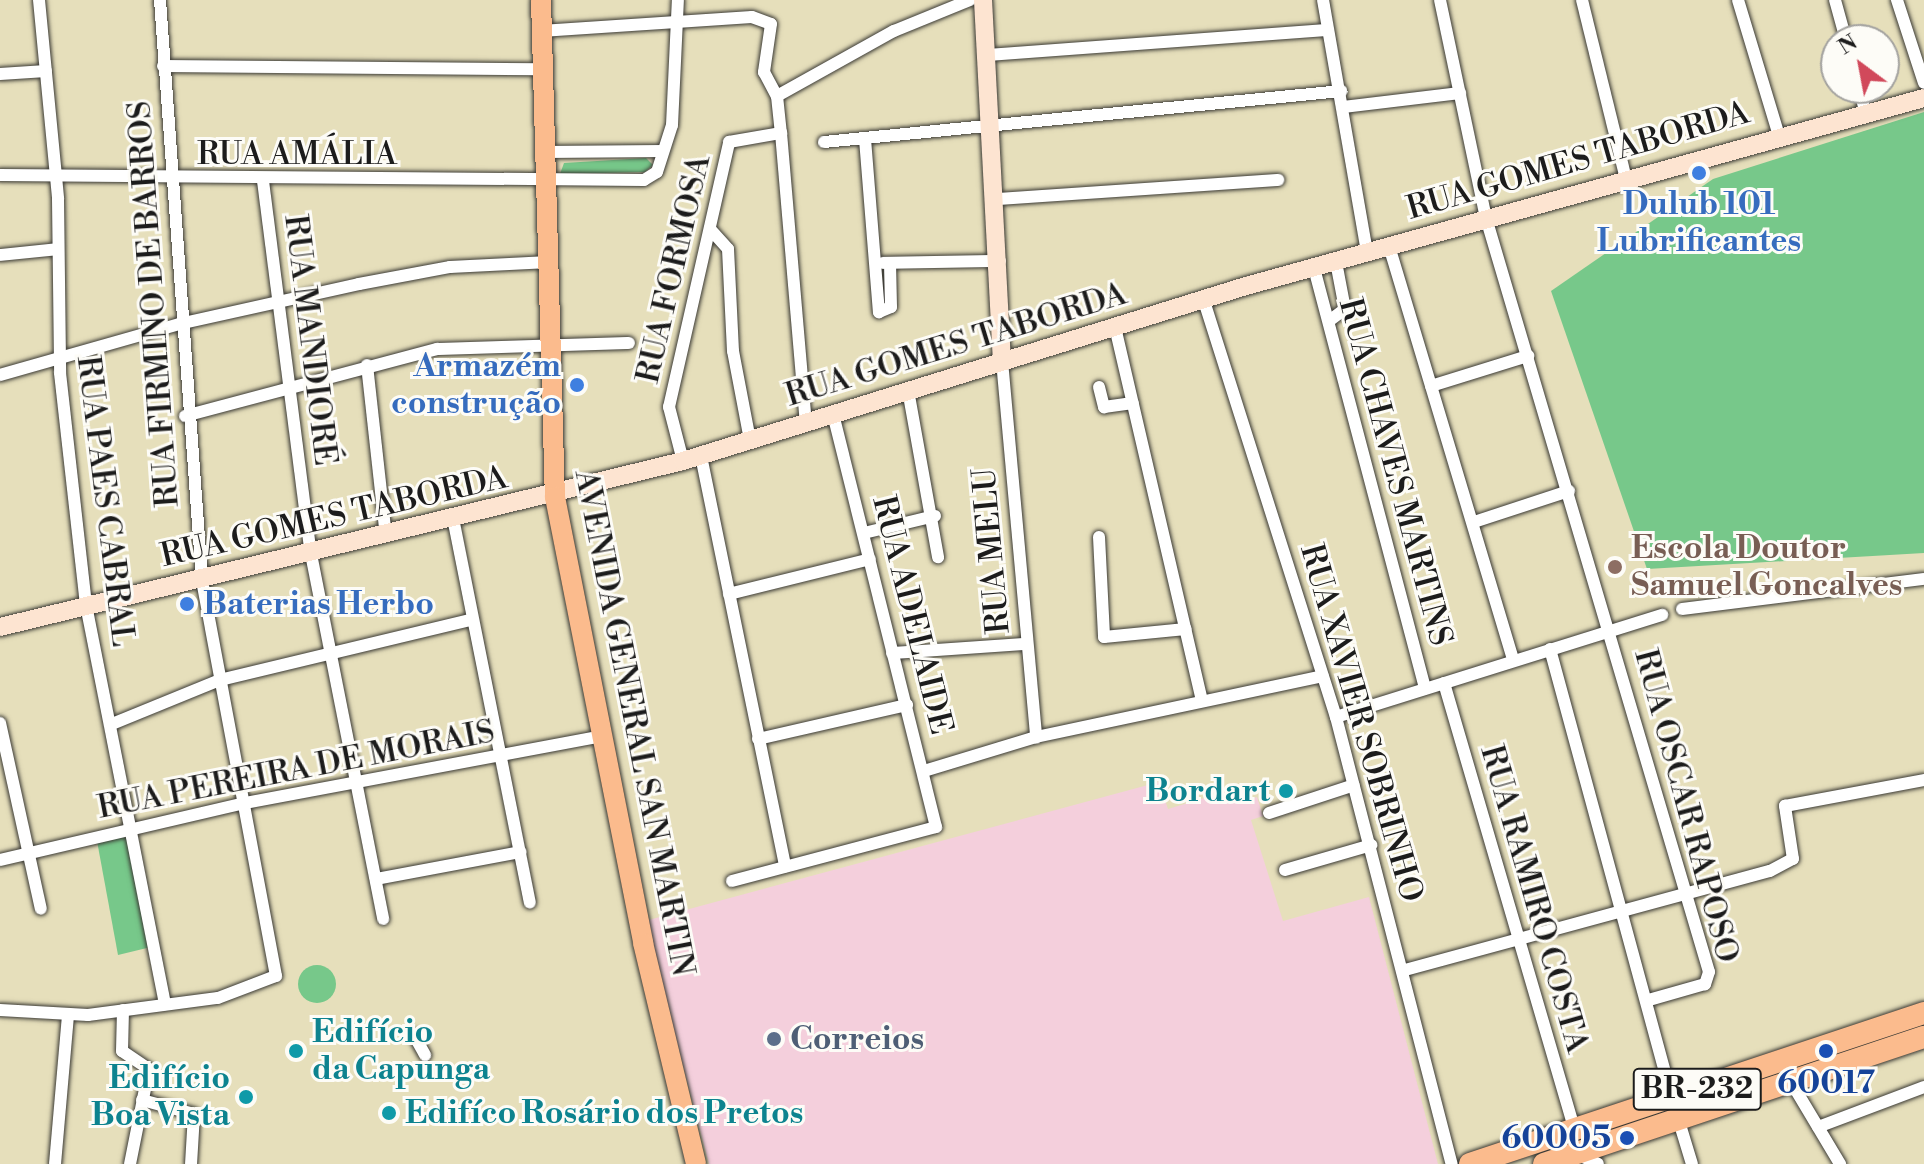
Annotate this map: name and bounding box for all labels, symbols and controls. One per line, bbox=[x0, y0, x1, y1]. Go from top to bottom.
north arrow bbox=[1820, 24, 1900, 104]
text: N bbox=[1834, 29, 1863, 61]
street label: RUA GOMES TABORDA bbox=[1402, 94, 1754, 228]
street label: RUA FIRMINO DE BARROS bbox=[121, 99, 187, 509]
street label: RUA AMÁLIA bbox=[197, 135, 397, 173]
street label: RUA FORMOSA bbox=[629, 151, 719, 387]
marker: Dulub 101 Lubrificantes bbox=[1690, 164, 1708, 182]
place label: Dulub 101 Lubrificantes bbox=[1597, 186, 1801, 261]
street label: RUA MANDIORÉ bbox=[276, 212, 344, 468]
street label: RUA GOMES TABORDA bbox=[781, 275, 1131, 415]
street label: RUA CHAVES MARTINS bbox=[1330, 294, 1460, 650]
place label: Armazém construção bbox=[391, 348, 561, 423]
street label: RUA PAES CABRAL bbox=[68, 353, 142, 649]
marker: Armazém construção bbox=[568, 376, 586, 394]
street label: RUA GOMES TABORDA bbox=[157, 458, 511, 576]
street label: RUA MELU bbox=[966, 466, 1018, 636]
street label: AVENIDA GENERAL SAN MARTIN bbox=[566, 467, 702, 979]
street label: RUA ADELAIDE bbox=[864, 492, 960, 738]
place label: Escola Doutor Samuel Goncalves bbox=[1631, 530, 1903, 605]
street label: RUA XAVIER SOBRINHO bbox=[1291, 540, 1431, 906]
marker: Escola Doutor Samuel Goncalves bbox=[1606, 558, 1624, 576]
place label: Baterias Herbo bbox=[203, 585, 434, 623]
marker: Baterias Herbo bbox=[178, 595, 196, 613]
street label: RUA OSCAR RAPOSO bbox=[1626, 645, 1746, 967]
street label: RUA PEREIRA DE MORAIS bbox=[94, 713, 498, 827]
street label: RUA RAMIRO COSTA bbox=[1472, 741, 1596, 1057]
place label: Bordart bbox=[1145, 772, 1270, 810]
marker: Bordart bbox=[1277, 782, 1295, 800]
place label: Edifício da Capunga bbox=[312, 1014, 490, 1089]
place label: Correios bbox=[790, 1020, 924, 1058]
marker: Correios bbox=[765, 1030, 783, 1048]
marker: Edifício da Capunga bbox=[287, 1042, 305, 1060]
marker: 60017 bbox=[1817, 1042, 1835, 1060]
place label: Edifício Boa Vista bbox=[91, 1060, 230, 1135]
road number: BR-232 bbox=[1631, 1063, 1763, 1115]
place label: 60017 bbox=[1777, 1064, 1875, 1102]
marker: Edifício Boa Vista bbox=[237, 1088, 255, 1106]
place label: Edifíco Rosário dos Pretos bbox=[405, 1094, 803, 1132]
marker: Edifíco Rosário dos Pretos bbox=[380, 1104, 398, 1122]
place label: 60005 bbox=[1501, 1119, 1611, 1157]
marker: 60005 bbox=[1618, 1129, 1636, 1147]

